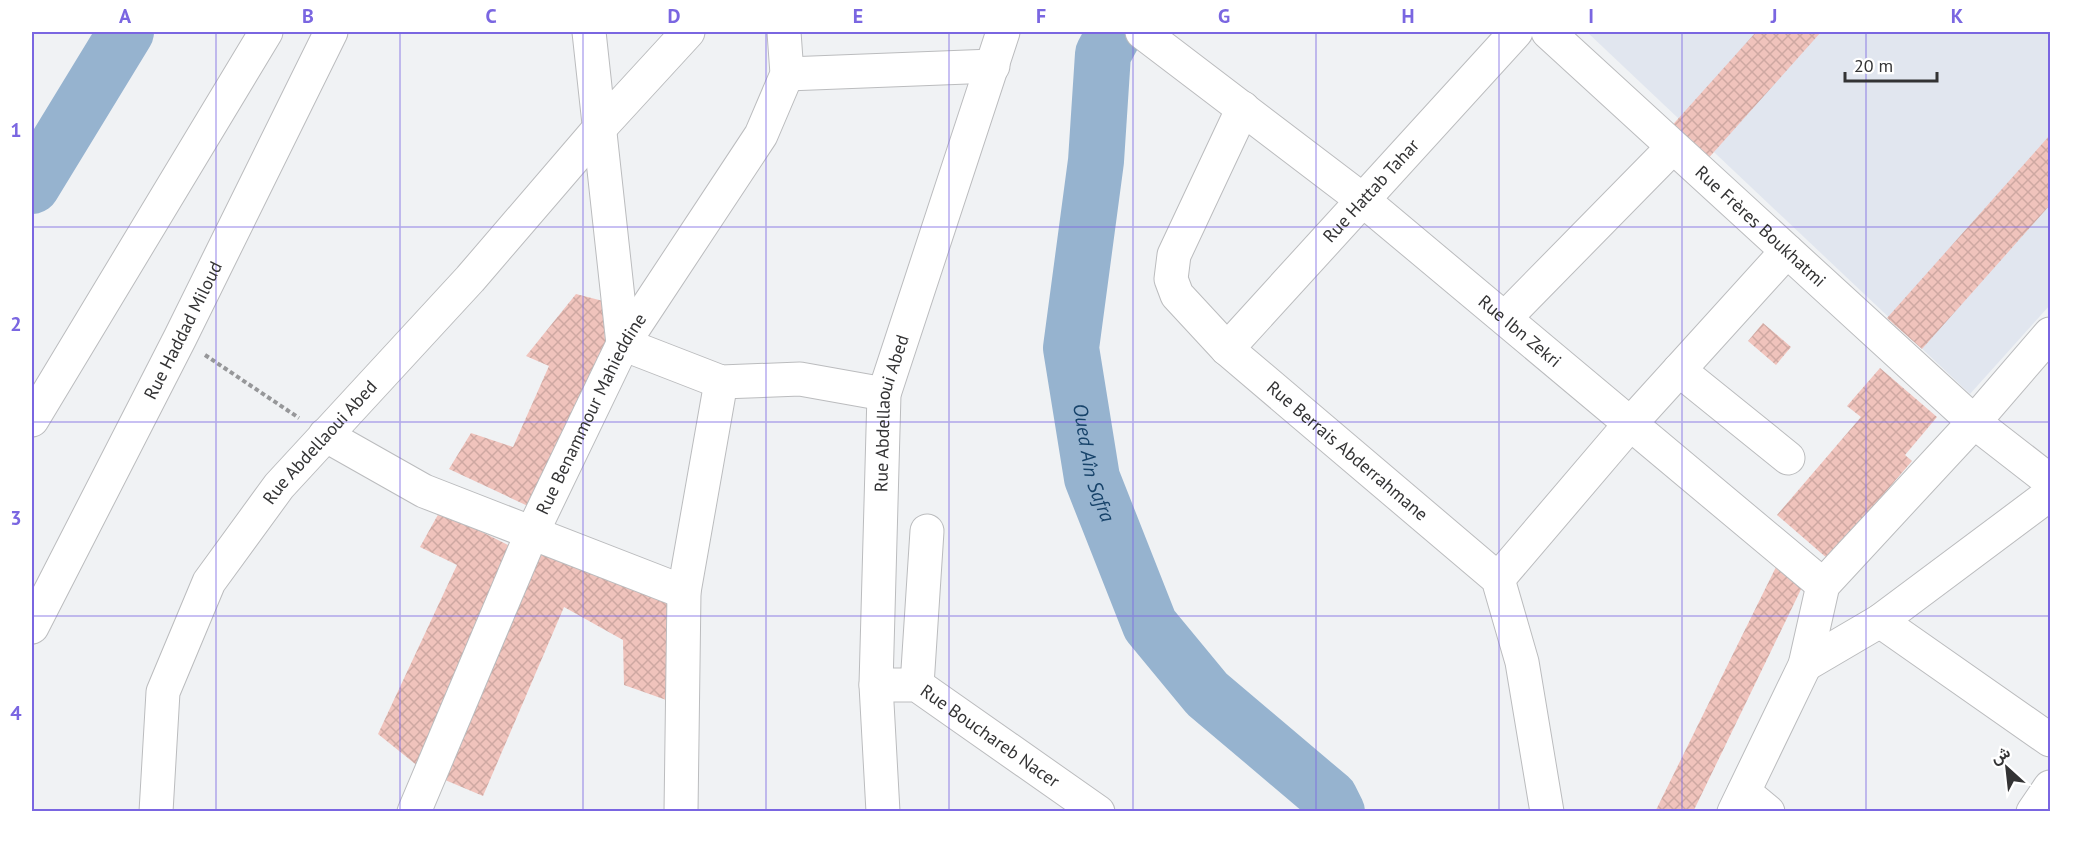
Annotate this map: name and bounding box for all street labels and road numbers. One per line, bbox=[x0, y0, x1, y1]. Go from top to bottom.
street label: Rue Hattab Tahar bbox=[1318, 134, 1424, 247]
street label: Rue Frères Boukhatmi bbox=[1691, 160, 1831, 292]
street label: Rue Haddad Miloud bbox=[139, 257, 227, 403]
street label: Rue Ibn Zekri bbox=[1474, 290, 1566, 372]
street label: Rue Benammour Mahieddine bbox=[531, 309, 651, 518]
street label: Rue Abdellaoui Abed bbox=[869, 332, 914, 492]
street label: Rue Abdellaoui Abed bbox=[257, 375, 382, 509]
street label: Rue Berrais Abderrahmane bbox=[1262, 376, 1433, 526]
street label: Rue Bouchareb Nacer bbox=[916, 679, 1064, 792]

